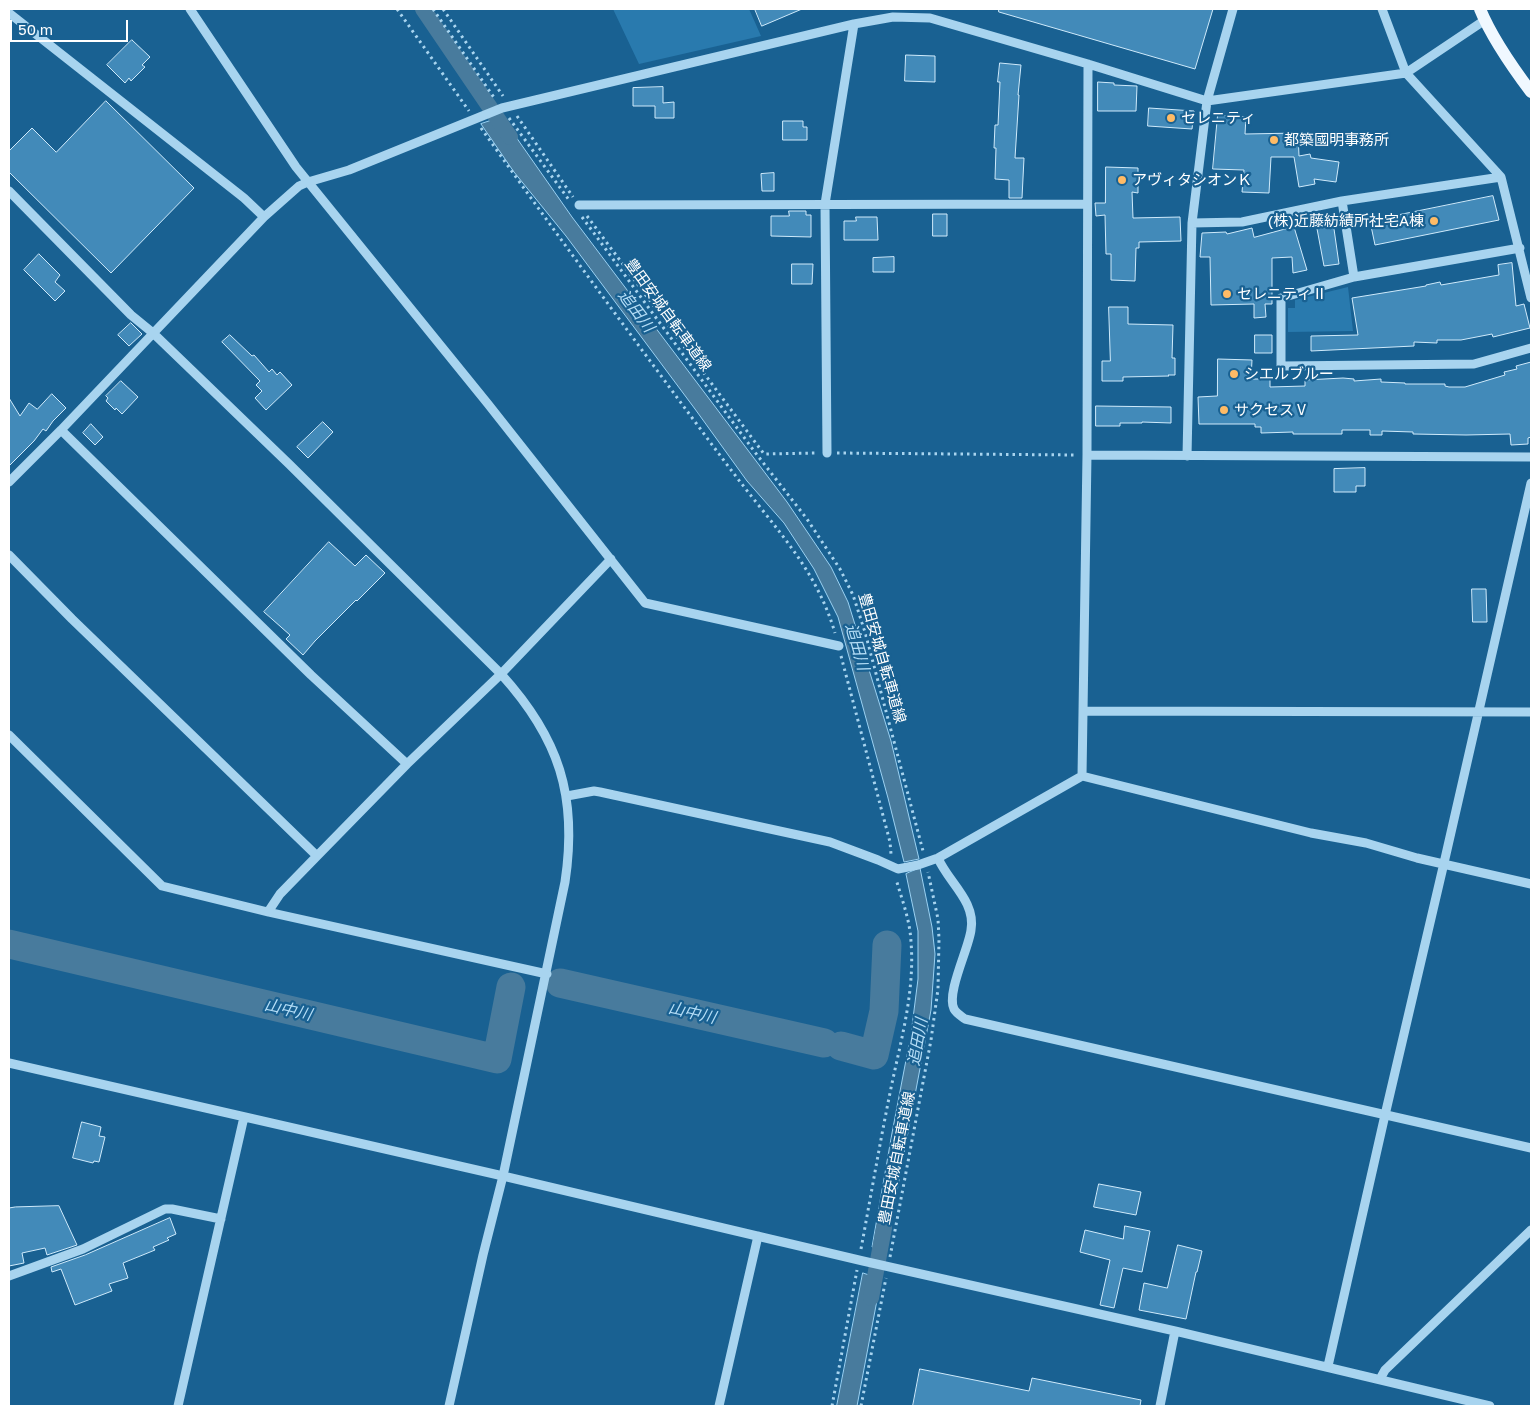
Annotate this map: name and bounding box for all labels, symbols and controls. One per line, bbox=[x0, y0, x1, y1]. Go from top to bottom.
scale bar bbox=[12, 10, 130, 42]
text: 50 m bbox=[18, 20, 53, 38]
place label: セレニティ bbox=[1181, 109, 1256, 127]
marker: セレニティ bbox=[1165, 112, 1177, 124]
place label: 都築國明事務所 bbox=[1284, 131, 1389, 149]
marker: 都築國明事務所 bbox=[1268, 134, 1280, 146]
place label: アヴィタシオンＫ bbox=[1132, 171, 1252, 189]
marker: アヴィタシオンＫ bbox=[1116, 174, 1128, 186]
place label: (株)近藤紡績所社宅A棟 bbox=[1268, 212, 1424, 230]
marker: (株)近藤紡績所社宅A棟 bbox=[1428, 215, 1440, 227]
street label: 豊田安城自転車道線 bbox=[621, 255, 715, 375]
place label: セレニティⅡ bbox=[1237, 285, 1327, 303]
water label: 追田川 bbox=[614, 286, 658, 336]
marker: セレニティⅡ bbox=[1221, 288, 1233, 300]
place label: シエルブルー bbox=[1244, 365, 1334, 383]
marker: シエルブルー bbox=[1228, 368, 1240, 380]
place label: サクセスⅤ bbox=[1234, 401, 1309, 419]
marker: サクセスⅤ bbox=[1218, 404, 1230, 416]
street label: 豊田安城自転車道線 bbox=[855, 591, 909, 725]
water label: 追田川 bbox=[841, 621, 873, 673]
water label: 山中川 bbox=[262, 995, 314, 1025]
water label: 山中川 bbox=[666, 998, 718, 1028]
water label: 追田川 bbox=[904, 1017, 932, 1067]
street label: 豊田安城自転車道線 bbox=[875, 1090, 919, 1226]

